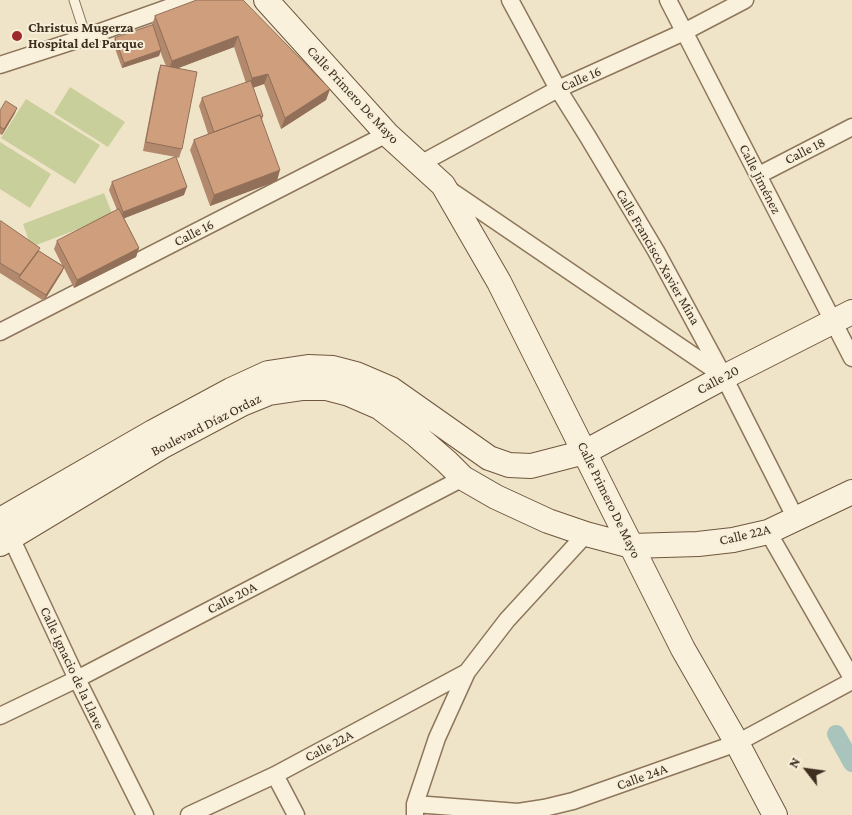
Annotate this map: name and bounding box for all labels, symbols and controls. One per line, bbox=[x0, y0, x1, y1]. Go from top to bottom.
place label: Christus Mugerza Hospital del Parque bbox=[28, 20, 143, 52]
marker: Christus Mugerza Hospital del Parque bbox=[10, 29, 24, 43]
street label: Calle Primero De Mayo bbox=[303, 43, 403, 147]
street label: Calle 16 bbox=[558, 63, 604, 95]
street label: Calle 18 bbox=[782, 134, 828, 168]
street label: Calle Jiménez bbox=[735, 141, 785, 217]
street label: Calle Francisco Xavier Mina bbox=[612, 186, 704, 328]
street label: Calle 16 bbox=[171, 216, 217, 250]
street label: Calle 20 bbox=[694, 362, 742, 398]
street label: Boulevard Díaz Ordaz bbox=[148, 390, 264, 460]
street label: Calle Primero De Mayo bbox=[573, 439, 645, 561]
street label: Calle 22A bbox=[718, 521, 772, 549]
street label: Calle 20A bbox=[204, 578, 260, 618]
street label: Calle Ignacio de la Llave bbox=[36, 604, 108, 732]
street label: Calle 22A bbox=[302, 726, 356, 766]
north arrow bbox=[782, 745, 832, 795]
text: N bbox=[785, 754, 803, 771]
street label: Calle 24A bbox=[614, 760, 670, 794]

